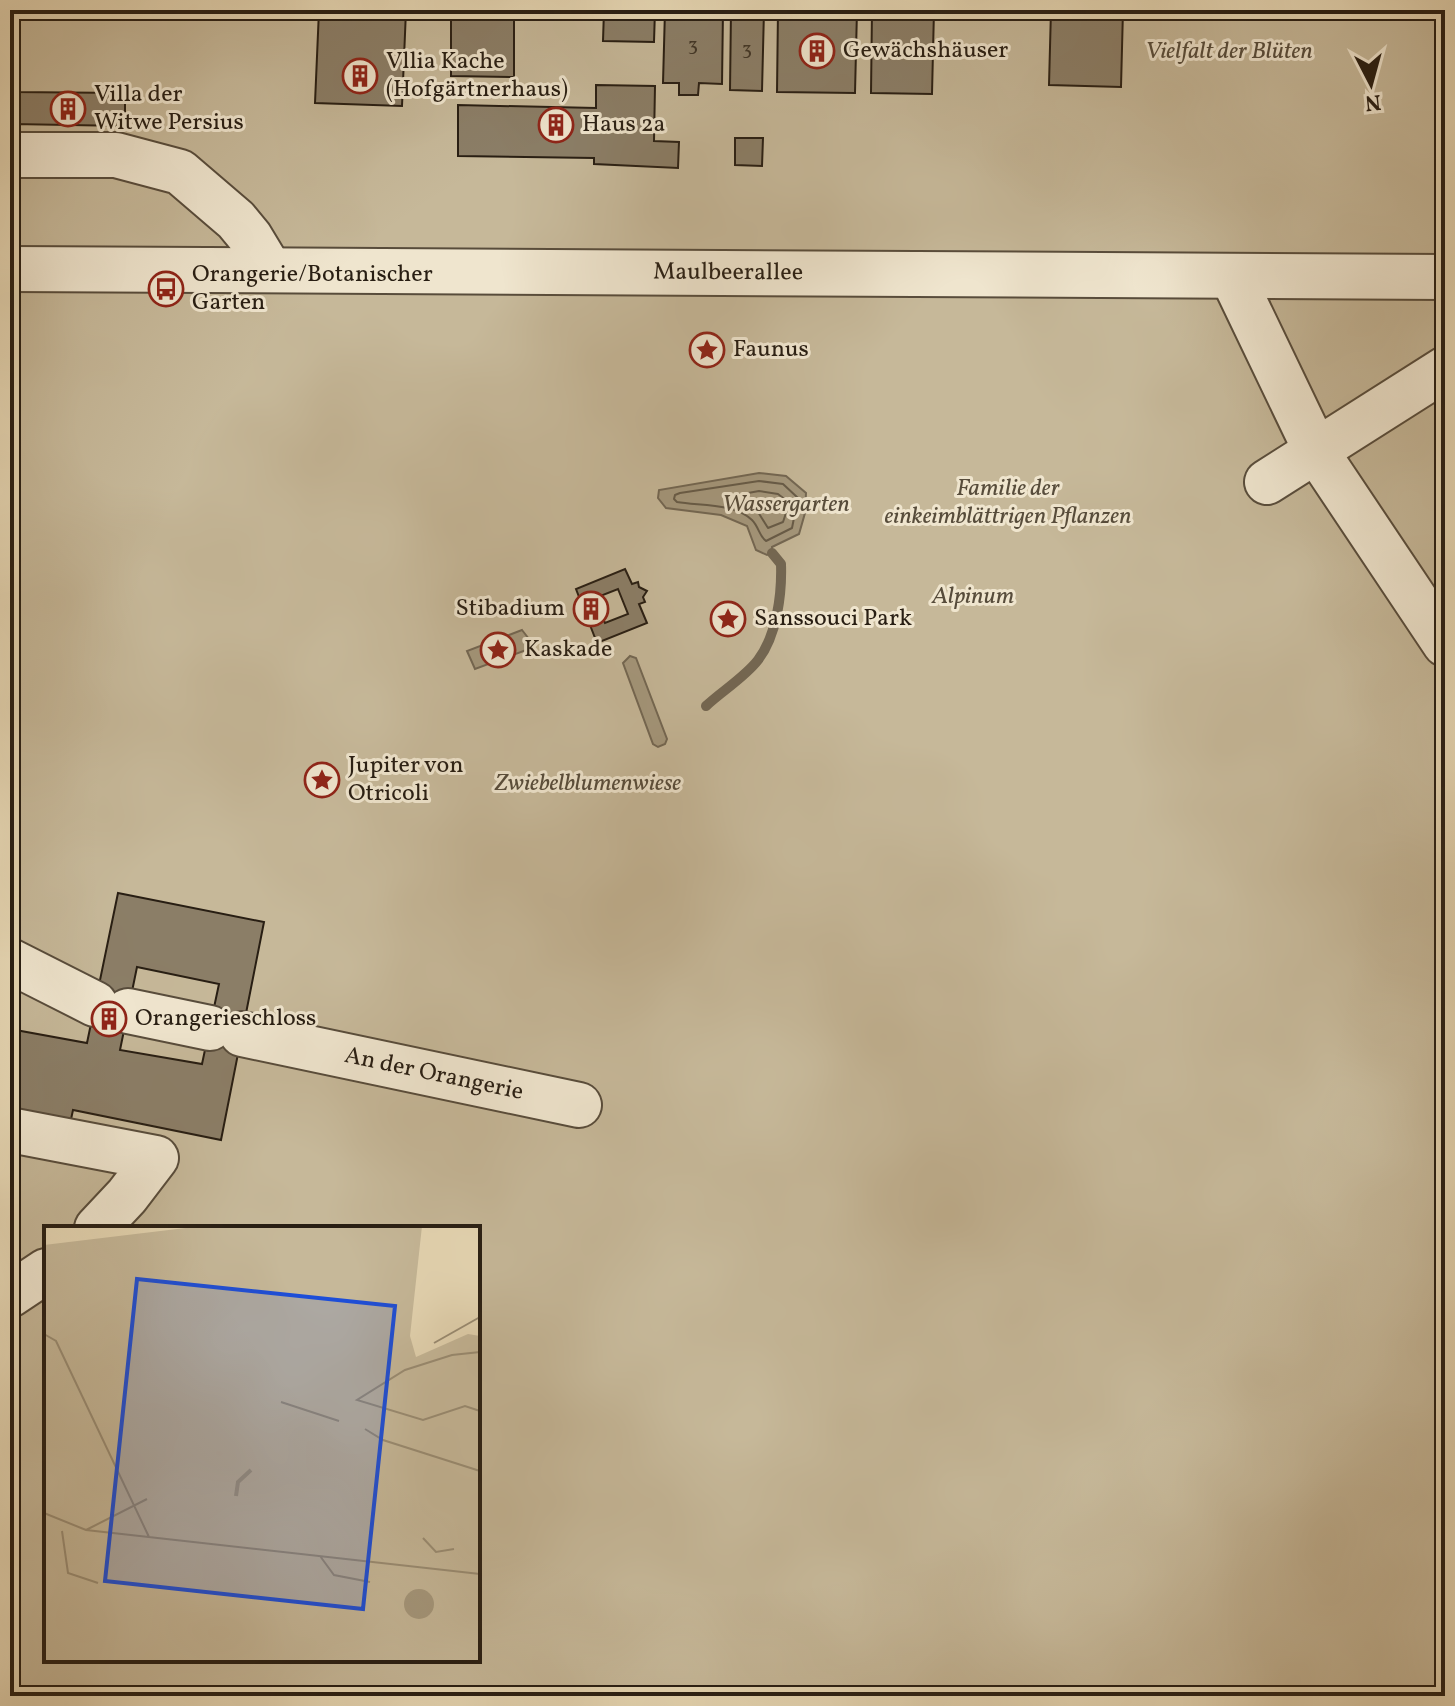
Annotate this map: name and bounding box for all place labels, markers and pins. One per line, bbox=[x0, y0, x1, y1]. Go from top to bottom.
building icon: Gewächshäuser bbox=[798, 32, 836, 70]
place label: Gewächshäuser bbox=[843, 34, 1008, 68]
place label: Vllia Kache (Hofgärtnerhaus) bbox=[386, 45, 568, 107]
building icon: Vllia Kache (Hofgärtnerhaus) bbox=[341, 57, 379, 95]
place label: Villa der Witwe Persius bbox=[94, 78, 244, 140]
building icon: Villa der Witwe Persius bbox=[49, 90, 87, 128]
building icon: Haus 2a bbox=[537, 106, 575, 144]
place label: Haus 2a bbox=[582, 108, 665, 142]
place label: Orangerie/Botanischer Garten bbox=[192, 258, 433, 320]
bus stop icon: Orangerie/Botanischer Garten bbox=[147, 270, 185, 308]
place icon: Faunus bbox=[688, 331, 726, 369]
place label: Faunus bbox=[733, 333, 809, 367]
building icon: Stibadium bbox=[572, 590, 610, 628]
place label: Stibadium bbox=[455, 592, 565, 626]
place icon: Sanssouci Park bbox=[709, 600, 747, 638]
place label: Sanssouci Park bbox=[754, 602, 912, 636]
place icon: Kaskade bbox=[479, 631, 517, 669]
place label: Kaskade bbox=[524, 633, 612, 667]
place label: Jupiter von Otricoli bbox=[348, 749, 464, 811]
place icon: Jupiter von Otricoli bbox=[303, 761, 341, 799]
building icon: Orangerieschloss bbox=[90, 1000, 128, 1038]
place label: Orangerieschloss bbox=[135, 1002, 316, 1036]

